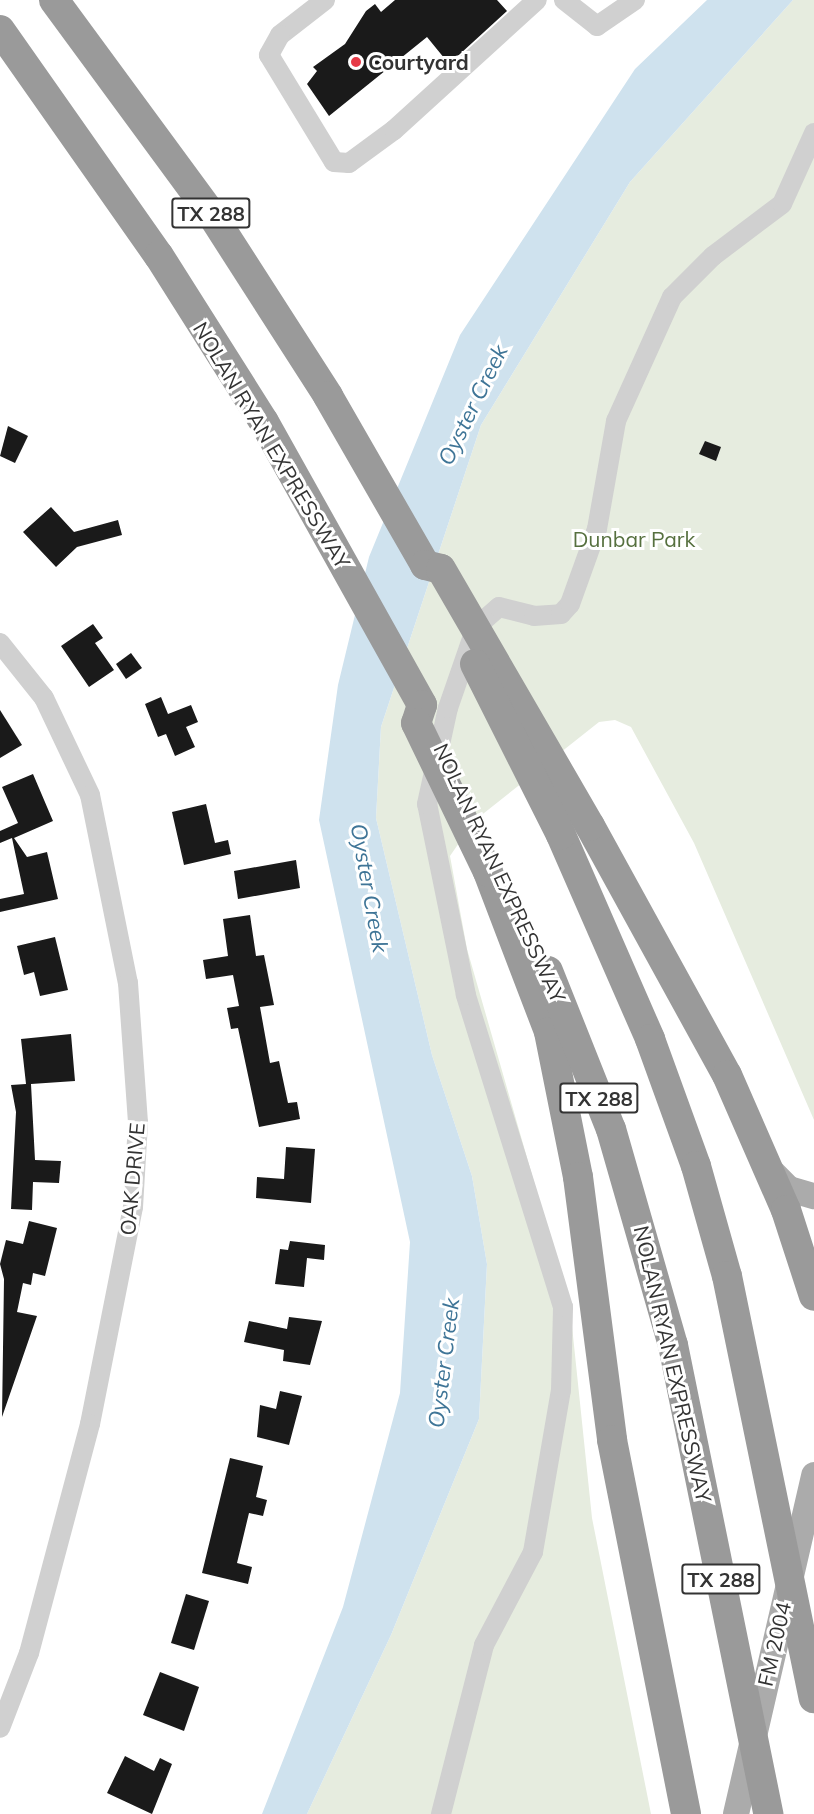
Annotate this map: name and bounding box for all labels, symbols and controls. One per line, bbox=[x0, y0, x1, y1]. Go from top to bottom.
place label: Courtyard bbox=[368, 49, 469, 75]
marker: Courtyard bbox=[349, 55, 363, 69]
road number: TX 288 bbox=[170, 196, 252, 230]
street label: NOLAN RYAN EXPRESSWAY bbox=[188, 317, 356, 573]
water label: Oyster Creek bbox=[432, 340, 514, 470]
park label: Dunbar Park bbox=[573, 526, 695, 552]
street label: NOLAN RYAN EXPRESSWAY bbox=[429, 739, 571, 1007]
water label: Oyster Creek bbox=[345, 821, 393, 955]
road number: TX 288 bbox=[558, 1081, 640, 1115]
street label: OAK DRIVE bbox=[115, 1122, 149, 1236]
street label: NOLAN RYAN EXPRESSWAY bbox=[629, 1223, 717, 1505]
water label: Oyster Creek bbox=[423, 1297, 465, 1429]
road number: TX 288 bbox=[680, 1562, 762, 1596]
street label: FM 2004 bbox=[752, 1599, 796, 1689]

